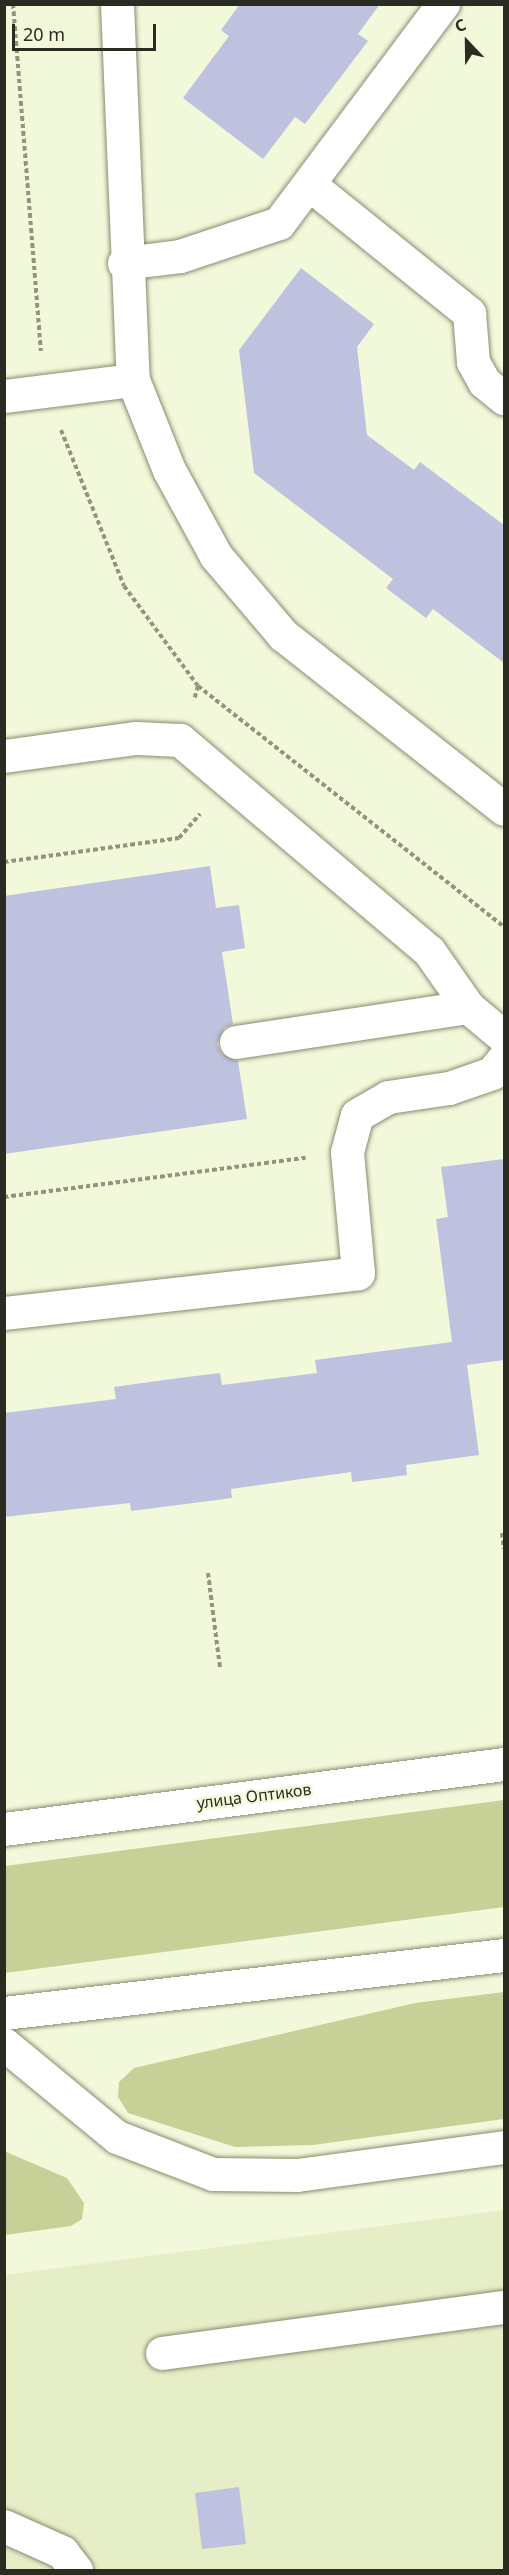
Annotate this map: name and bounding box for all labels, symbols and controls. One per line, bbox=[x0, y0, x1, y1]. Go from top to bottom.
scale bar bbox=[15, 12, 159, 50]
north arrow bbox=[437, 12, 497, 72]
text: С bbox=[451, 13, 469, 37]
text: 20 m bbox=[23, 22, 65, 46]
street label: улица Оптиков bbox=[196, 1779, 312, 1813]

